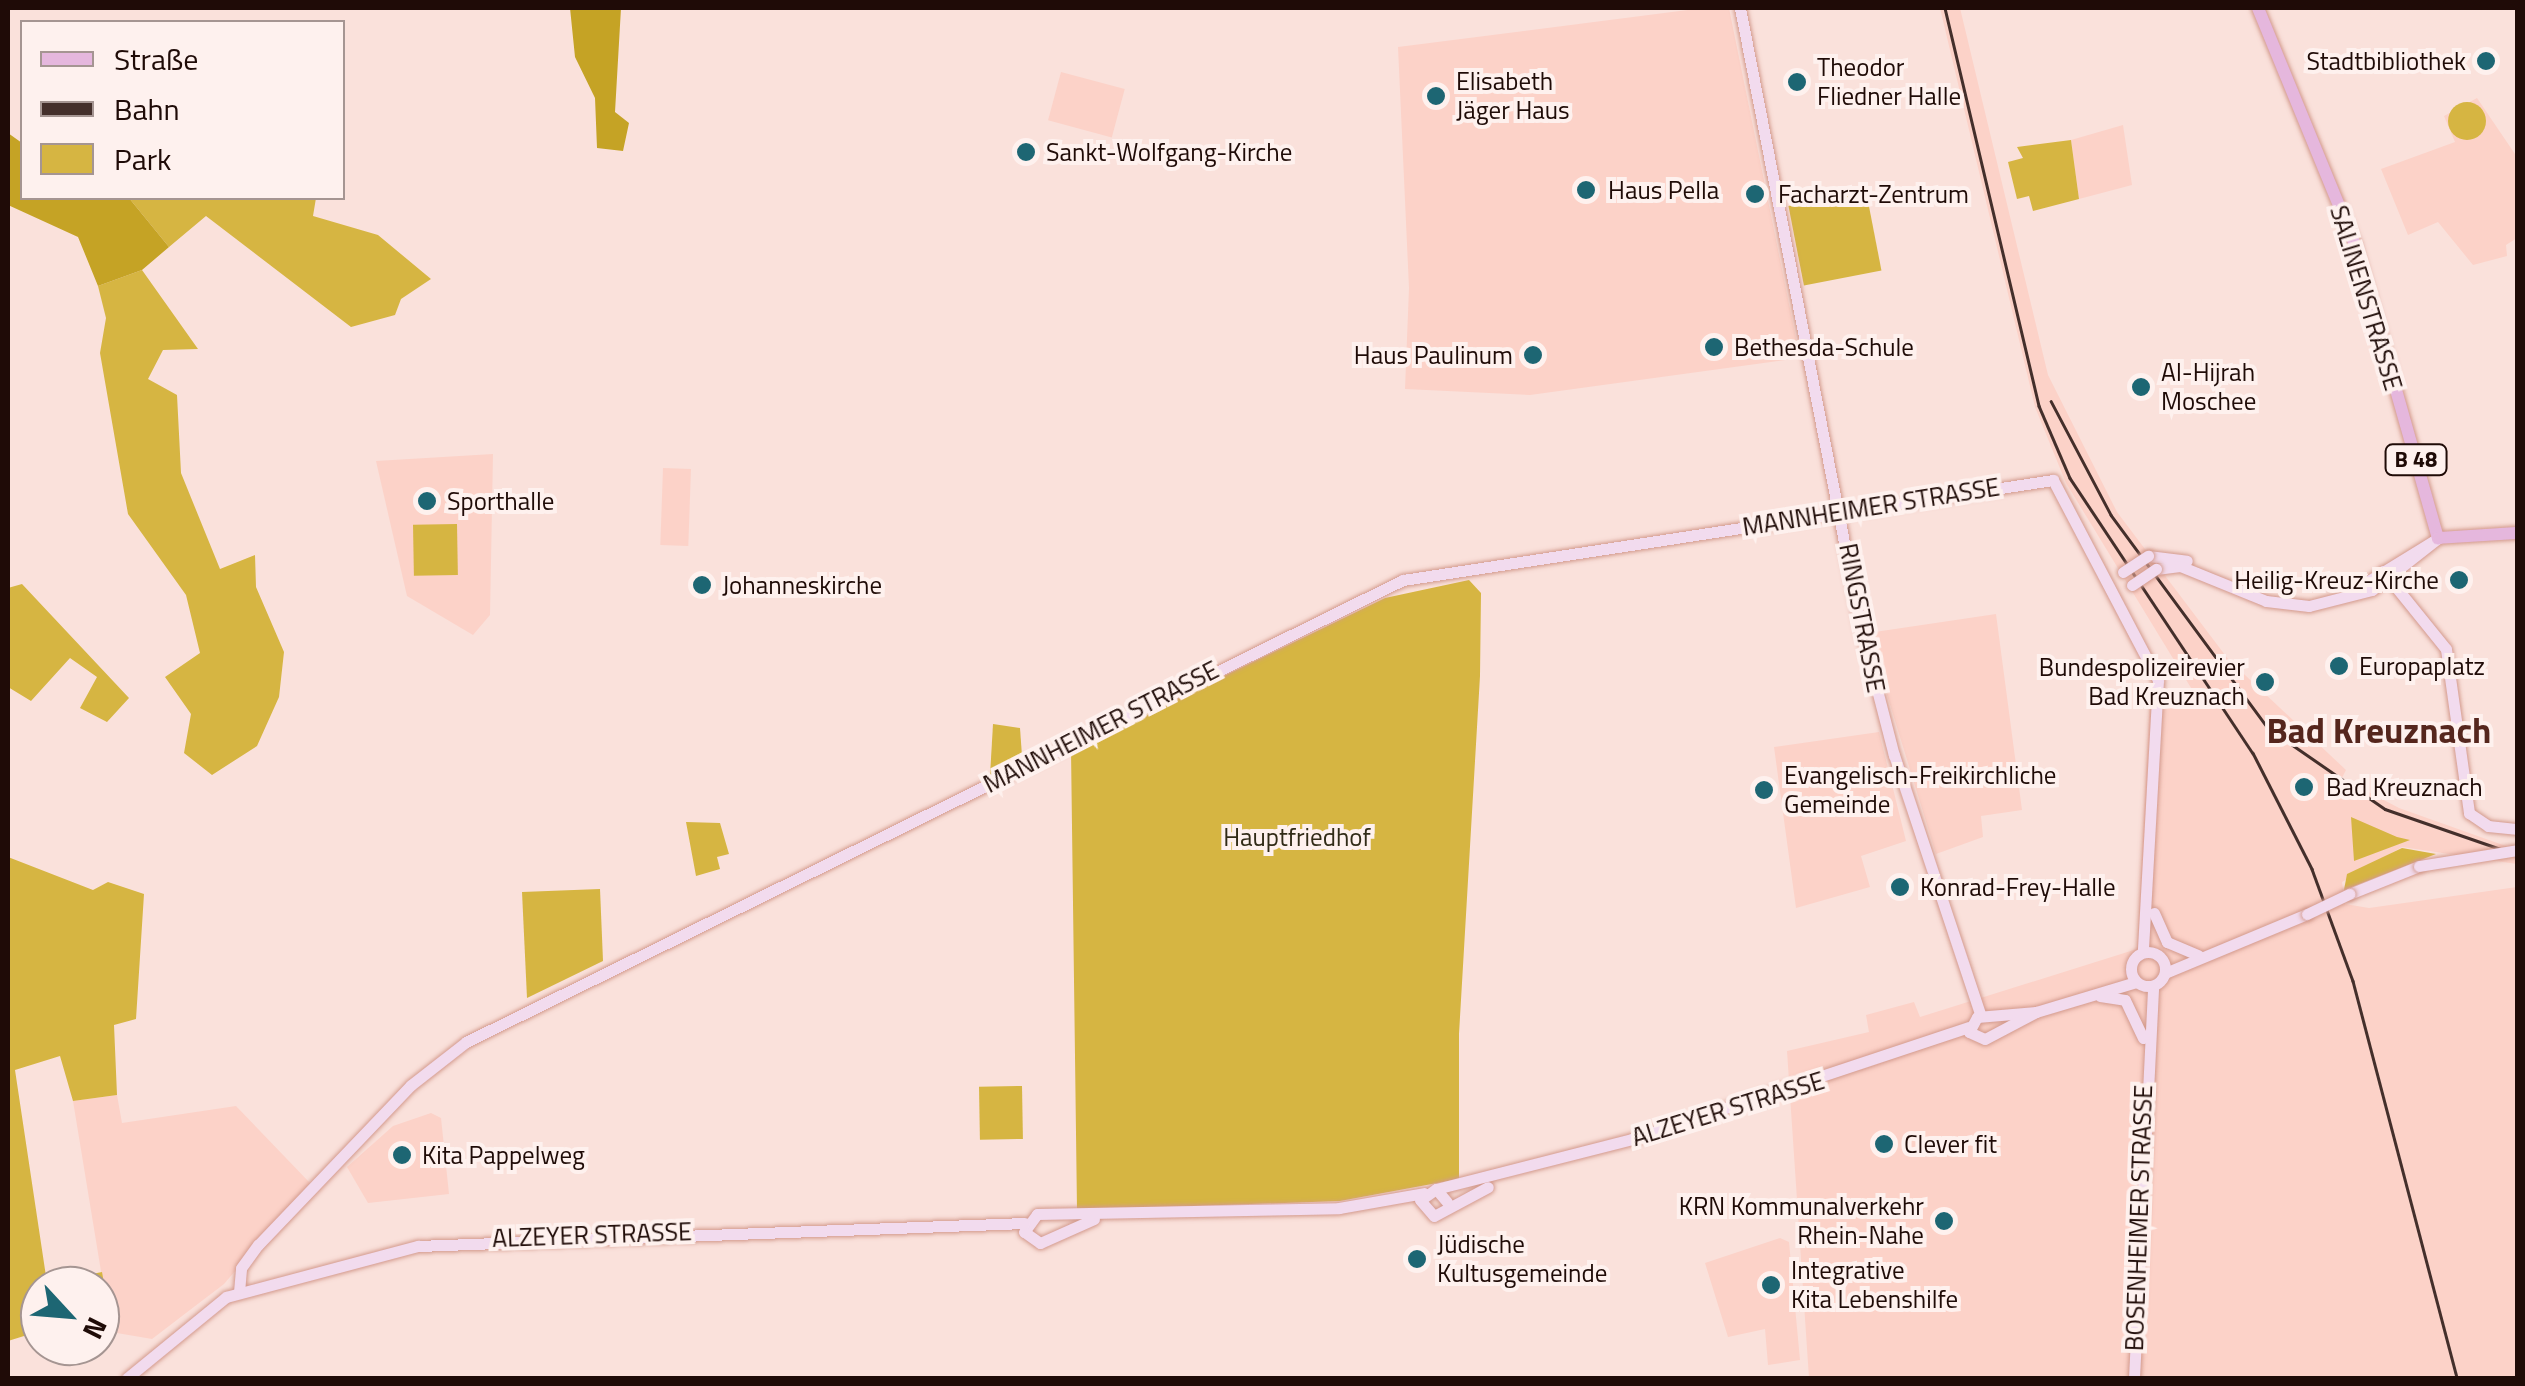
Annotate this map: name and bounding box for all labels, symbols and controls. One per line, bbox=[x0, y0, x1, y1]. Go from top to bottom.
legend bbox=[20, 20, 345, 200]
text: Straße bbox=[114, 36, 198, 82]
place label: Stadtbibliothek bbox=[2306, 46, 2466, 76]
marker: Stadtbibliothek bbox=[2475, 50, 2497, 72]
place label: Theodor Fliedner Halle bbox=[1817, 53, 1961, 112]
place label: Elisabeth Jäger Haus bbox=[1456, 67, 1570, 126]
marker: Theodor Fliedner Halle bbox=[1786, 71, 1808, 93]
marker: Elisabeth Jäger Haus bbox=[1425, 85, 1447, 107]
text: Bahn bbox=[114, 86, 180, 132]
text: Park bbox=[114, 136, 171, 182]
place label: Sankt-Wolfgang-Kirche bbox=[1046, 137, 1292, 167]
marker: Sankt-Wolfgang-Kirche bbox=[1015, 141, 1037, 163]
place label: Haus Pella bbox=[1608, 175, 1719, 205]
marker: Haus Pella bbox=[1573, 177, 1599, 203]
place label: Facharzt-Zentrum bbox=[1778, 179, 1969, 209]
marker: Facharzt-Zentrum bbox=[1742, 181, 1768, 207]
street label: SALINENSTRASSE bbox=[2324, 202, 2408, 394]
place label: Bethesda-Schule bbox=[1734, 332, 1914, 362]
marker: Bethesda-Schule bbox=[1703, 336, 1725, 358]
place label: Haus Paulinum bbox=[1354, 340, 1513, 370]
marker: Haus Paulinum bbox=[1522, 344, 1544, 366]
place label: Al-Hijrah Moschee bbox=[2161, 358, 2256, 417]
marker: Al-Hijrah Moschee bbox=[2130, 376, 2152, 398]
road number: B 48 bbox=[2384, 443, 2448, 477]
street label: MANNHEIMER STRASSE bbox=[1740, 472, 2002, 542]
place label: Sporthalle bbox=[447, 486, 554, 516]
marker: Sporthalle bbox=[416, 490, 438, 512]
street label: RINGSTRASSE bbox=[1833, 541, 1891, 695]
place label: Heilig-Kreuz-Kirche bbox=[2234, 565, 2439, 595]
marker: Heilig-Kreuz-Kirche bbox=[2448, 569, 2470, 591]
place label: Johanneskirche bbox=[722, 570, 882, 600]
marker: Johanneskirche bbox=[691, 574, 713, 596]
place label: Europaplatz bbox=[2359, 651, 2485, 681]
place label: Bundespolizeirevier Bad Kreuznach bbox=[2039, 653, 2245, 712]
street label: MANNHEIMER STRASSE bbox=[978, 655, 1224, 799]
marker: Europaplatz bbox=[2328, 655, 2350, 677]
marker: Bundespolizeirevier Bad Kreuznach bbox=[2254, 671, 2276, 693]
district label: Bad Kreuznach bbox=[2267, 709, 2491, 751]
place label: Evangelisch-Freikirchliche Gemeinde bbox=[1784, 761, 2056, 820]
place label: Bad Kreuznach bbox=[2326, 772, 2483, 802]
marker: Bad Kreuznach bbox=[2291, 774, 2317, 800]
marker: Evangelisch-Freikirchliche Gemeinde bbox=[1753, 779, 1775, 801]
park label: Hauptfriedhof bbox=[1223, 822, 1371, 852]
place label: Konrad-Frey-Halle bbox=[1920, 872, 2115, 902]
marker: Konrad-Frey-Halle bbox=[1889, 876, 1911, 898]
street label: ALZEYER STRASSE bbox=[1628, 1065, 1828, 1153]
street label: BOSENHEIMER STRASSE bbox=[2119, 1084, 2159, 1352]
place label: Clever fit bbox=[1904, 1129, 1997, 1159]
marker: Clever fit bbox=[1873, 1133, 1895, 1155]
place label: Kita Pappelweg bbox=[422, 1140, 585, 1170]
marker: Kita Pappelweg bbox=[391, 1144, 413, 1166]
place label: KRN Kommunalverkehr Rhein-Nahe bbox=[1679, 1192, 1924, 1251]
marker: KRN Kommunalverkehr Rhein-Nahe bbox=[1933, 1210, 1955, 1232]
street label: ALZEYER STRASSE bbox=[492, 1217, 692, 1253]
place label: Jüdische Kultusgemeinde bbox=[1437, 1230, 1607, 1289]
marker: Jüdische Kultusgemeinde bbox=[1406, 1248, 1428, 1270]
place label: Integrative Kita Lebenshilfe bbox=[1791, 1256, 1958, 1315]
north arrow bbox=[20, 1266, 120, 1366]
marker: Integrative Kita Lebenshilfe bbox=[1760, 1274, 1782, 1296]
text: N bbox=[72, 1310, 119, 1347]

